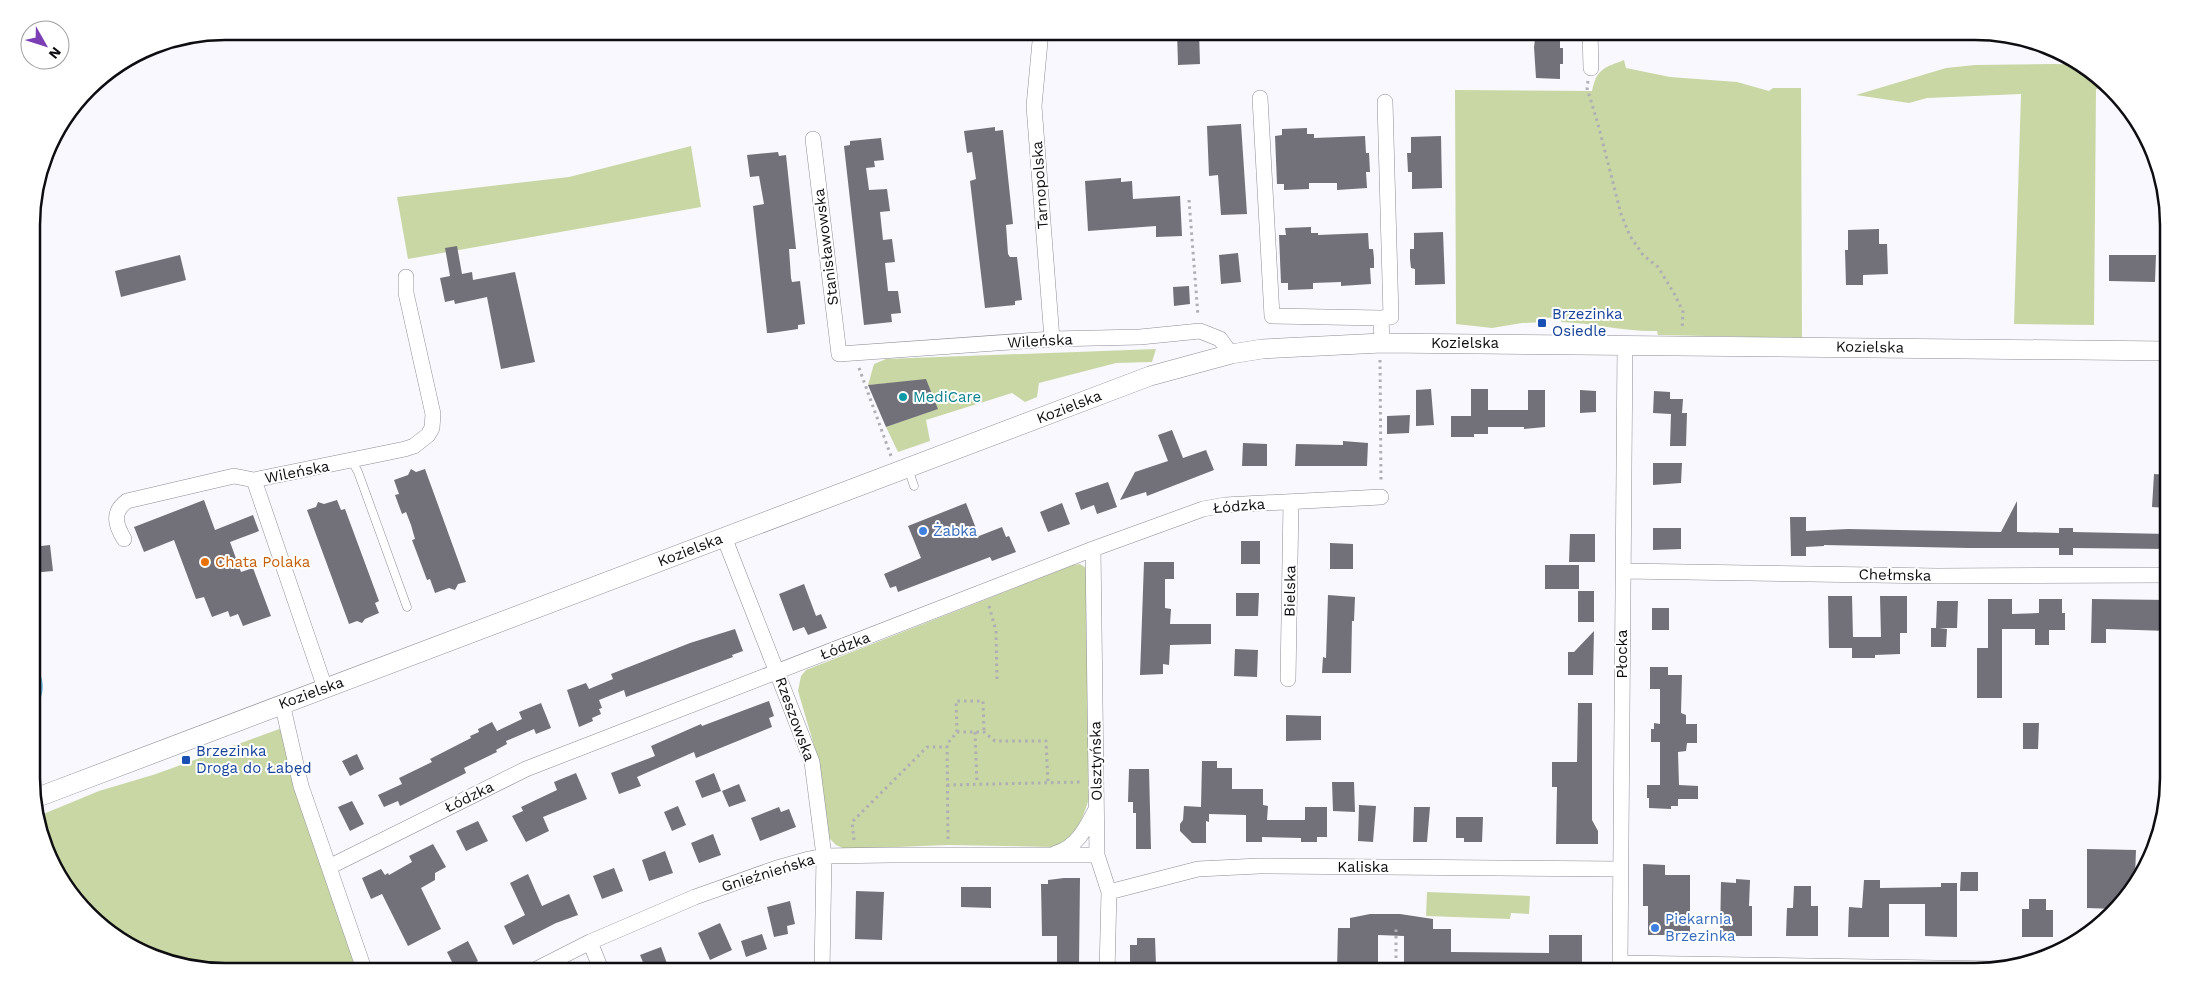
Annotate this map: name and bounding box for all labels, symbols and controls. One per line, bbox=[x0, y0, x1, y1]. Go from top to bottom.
north arrow bbox=[20, 20, 70, 70]
text: N bbox=[46, 44, 65, 62]
street label: Tarnopolska bbox=[1028, 140, 1052, 230]
street label: Stanisławowska bbox=[810, 187, 842, 306]
place label: Brzezinka Osiedle bbox=[1552, 305, 1623, 340]
marker: Brzezinka Osiedle bbox=[1536, 317, 1548, 329]
street label: Wileńska bbox=[1007, 330, 1074, 352]
street label: Kozielska bbox=[1431, 334, 1500, 352]
street label: Kozielska bbox=[1836, 337, 1905, 357]
street label: Kozielska bbox=[1034, 386, 1104, 428]
place label: MediCare bbox=[913, 388, 981, 406]
marker: MediCare bbox=[897, 391, 909, 403]
street label: Wileńska bbox=[263, 457, 331, 487]
street label: Łódzka bbox=[1212, 495, 1266, 517]
place label: Żabka bbox=[933, 522, 978, 540]
marker: Żabka bbox=[917, 525, 929, 537]
street label: Kozielska bbox=[655, 529, 725, 571]
place label: Chata Polaka bbox=[215, 553, 311, 571]
marker: Chata Polaka bbox=[199, 556, 211, 568]
street label: Bielska bbox=[1281, 564, 1299, 617]
street label: Chełmska bbox=[1858, 565, 1932, 585]
street label: Łódzka bbox=[817, 628, 873, 664]
street label: Płocka bbox=[1613, 629, 1631, 678]
street label: Kozielska bbox=[276, 673, 347, 713]
street label: Rzeszowska bbox=[771, 674, 819, 764]
street label: Olsztyńska bbox=[1086, 720, 1106, 801]
place label: Brzezinka Droga do Łabęd bbox=[196, 742, 312, 777]
marker: Brzezinka Droga do Łabęd bbox=[180, 754, 192, 766]
street label: Łódzka bbox=[441, 777, 497, 817]
street label: Gnieźnieńska bbox=[719, 850, 817, 896]
street label: Kaliska bbox=[1337, 858, 1389, 876]
place label: Piekarnia Brzezinka bbox=[1665, 910, 1736, 945]
marker: Piekarnia Brzezinka bbox=[1649, 922, 1661, 934]

